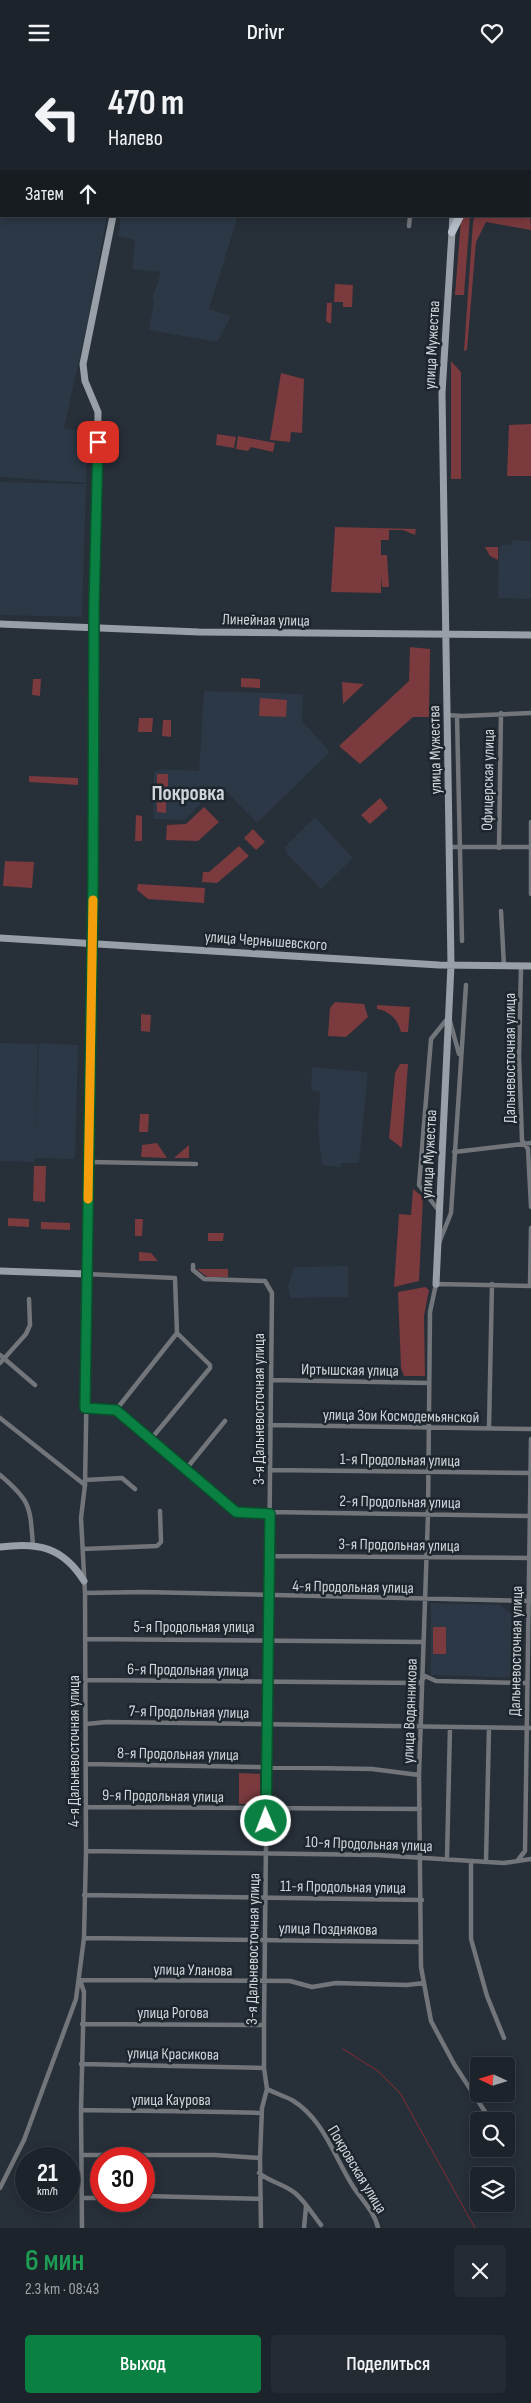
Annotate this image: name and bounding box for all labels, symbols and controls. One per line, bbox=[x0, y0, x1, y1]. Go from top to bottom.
icon: menu bbox=[25, 19, 53, 47]
text: Drivr bbox=[247, 19, 284, 46]
icon: heart bbox=[478, 19, 506, 47]
text: 470 m bbox=[108, 82, 184, 125]
icon: left bbox=[25, 85, 90, 150]
text: Налево bbox=[108, 125, 163, 152]
icon: ahead bbox=[74, 180, 102, 208]
text: Затем bbox=[25, 183, 64, 206]
street label: улица Мужества bbox=[421, 300, 444, 390]
pin bbox=[77, 421, 119, 463]
icon: arrive bbox=[84, 428, 112, 456]
street label: Линейная улица bbox=[222, 610, 310, 631]
street label: улица Мужества bbox=[425, 705, 446, 795]
street label: Офицерская улица bbox=[478, 729, 499, 831]
district label: Покровка bbox=[151, 781, 225, 806]
street label: улица Чернышевского bbox=[204, 928, 328, 955]
street label: Дальневосточная улица bbox=[501, 993, 520, 1123]
street label: улица Мужества bbox=[418, 1109, 441, 1199]
street label: 3-я Дальневосточная улица bbox=[250, 1333, 269, 1485]
street label: Иртышская улица bbox=[301, 1360, 399, 1381]
street label: улица Зои Космодемьянской bbox=[323, 1406, 479, 1427]
street label: 1-я Продольная улица bbox=[340, 1450, 460, 1471]
street label: 2-я Продольная улица bbox=[339, 1492, 461, 1513]
street label: 3-я Продольная улица bbox=[338, 1535, 460, 1556]
street label: 4-я Продольная улица bbox=[292, 1577, 414, 1598]
street label: Дальневосточная улица bbox=[506, 1586, 527, 1716]
street label: 5-я Продольная улица bbox=[133, 1618, 255, 1637]
street label: улица Водянникова bbox=[399, 1658, 422, 1764]
street label: 6-я Продольная улица bbox=[127, 1660, 249, 1681]
street label: 4-я Дальневосточная улица bbox=[65, 1675, 84, 1827]
street label: 7-я Продольная улица bbox=[129, 1702, 249, 1723]
street label: 8-я Продольная улица bbox=[117, 1744, 239, 1765]
street label: 9-я Продольная улица bbox=[102, 1786, 224, 1807]
position arrow bbox=[239, 1794, 291, 1846]
street label: 10-я Продольная улица bbox=[305, 1833, 433, 1856]
street label: 3-я Дальневосточная улица bbox=[243, 1873, 264, 2025]
street label: 11-я Продольная улица bbox=[280, 1877, 406, 1898]
street label: улица Позднякова bbox=[278, 1919, 378, 1940]
street label: улица Уланова bbox=[153, 1960, 233, 1981]
street label: улица Рогова bbox=[137, 2004, 209, 2023]
street label: улица Красикова bbox=[127, 2044, 219, 2065]
north arrow bbox=[470, 2057, 515, 2103]
map controls bbox=[470, 2057, 515, 2212]
street label: улица Каурова bbox=[131, 2091, 211, 2110]
button: search bbox=[470, 2112, 515, 2157]
street label: Покровская улица bbox=[323, 2122, 390, 2217]
speed limit sign: 30 bbox=[90, 2147, 155, 2212]
text: 21 bbox=[37, 2158, 58, 2189]
button: layers bbox=[470, 2167, 515, 2212]
text: km/h bbox=[37, 2184, 58, 2199]
text: 6 мин bbox=[25, 2243, 84, 2279]
button: close bbox=[454, 2245, 506, 2297]
text: 2.3 km · 08:43 bbox=[25, 2280, 99, 2299]
button: Выход bbox=[25, 2335, 261, 2393]
button: Поделиться bbox=[271, 2335, 506, 2393]

